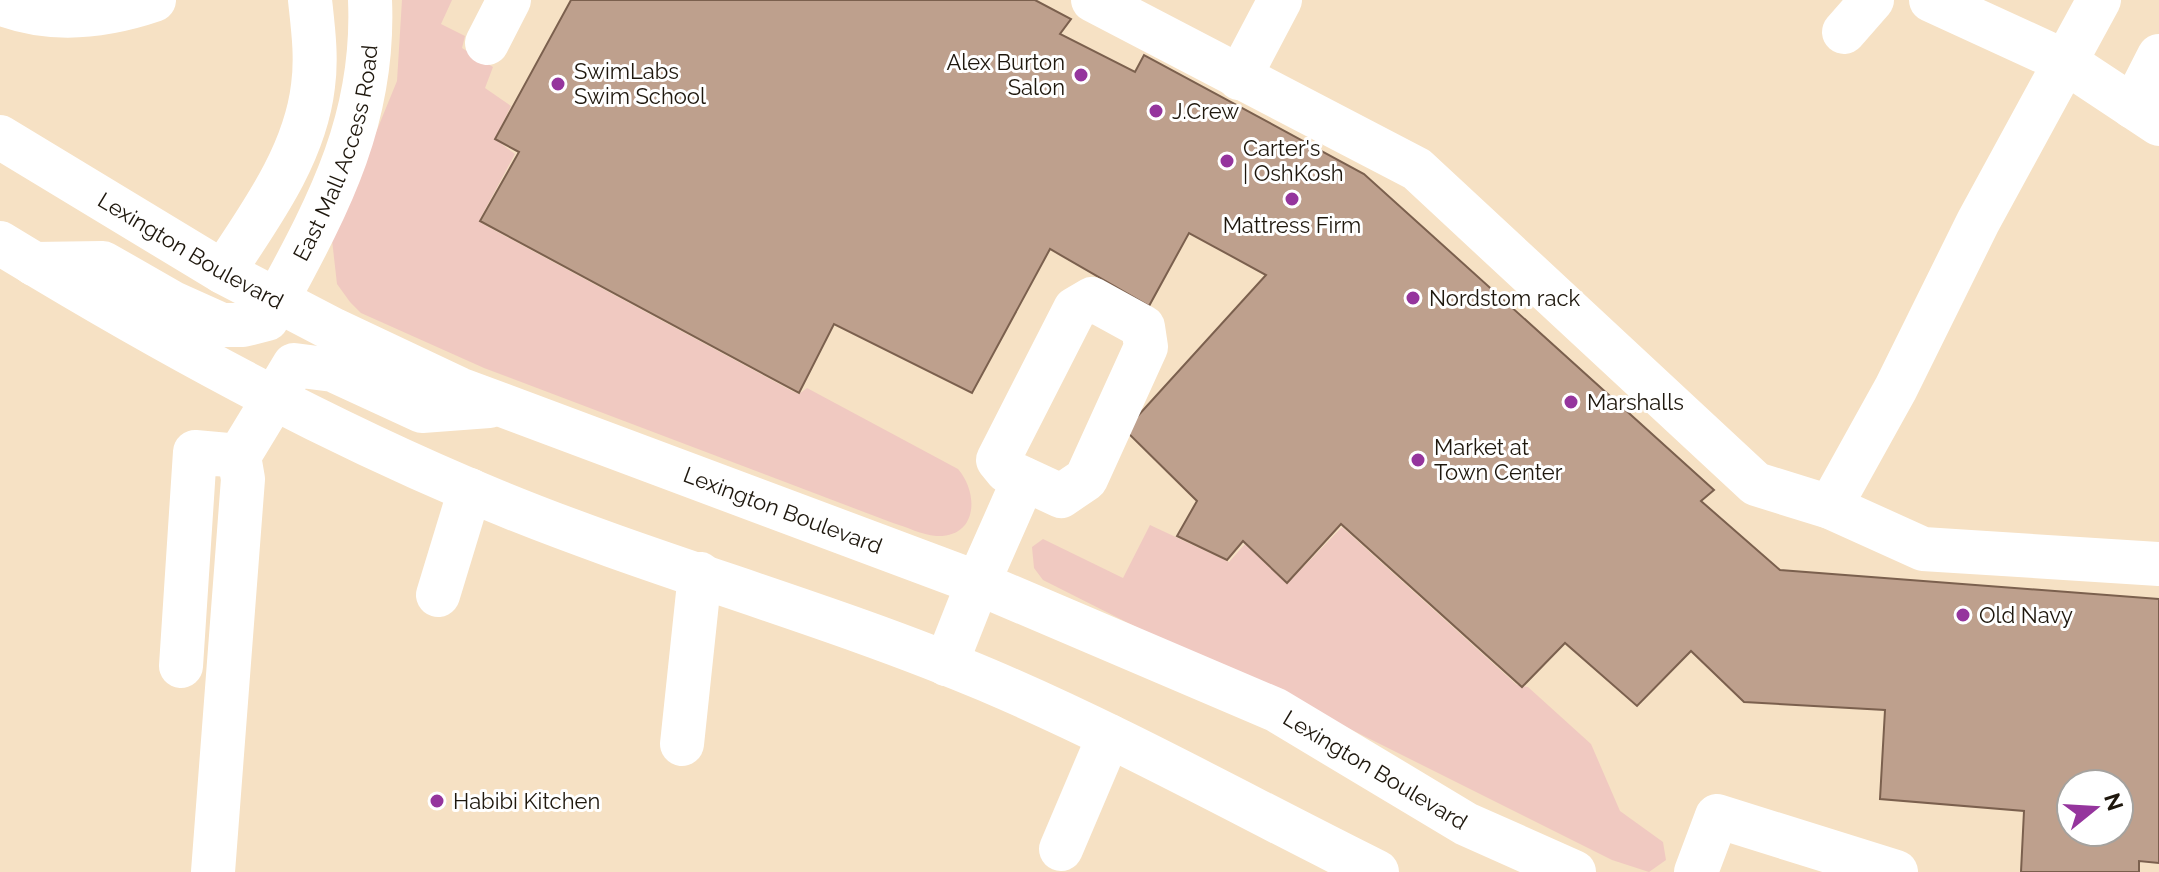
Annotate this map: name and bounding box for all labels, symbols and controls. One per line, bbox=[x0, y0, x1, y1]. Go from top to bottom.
street label: East Mall Access Road bbox=[287, 44, 382, 265]
place label: Alex Burton Salon bbox=[946, 49, 1065, 100]
place label: SwimLabs Swim School bbox=[574, 58, 706, 109]
marker: Alex Burton Salon bbox=[1072, 66, 1090, 84]
marker: SwimLabs Swim School bbox=[549, 75, 567, 93]
place label: J.Crew bbox=[1172, 98, 1239, 124]
marker: J.Crew bbox=[1147, 102, 1165, 120]
place label: Carter's | OshKosh bbox=[1243, 135, 1344, 186]
marker: Carter's | OshKosh bbox=[1218, 152, 1236, 170]
street label: Lexington Boulevard bbox=[93, 186, 288, 314]
marker: Mattress Firm bbox=[1283, 190, 1301, 208]
place label: Mattress Firm bbox=[1223, 212, 1361, 238]
place label: Nordstom rack bbox=[1429, 285, 1580, 311]
marker: Nordstom rack bbox=[1404, 289, 1422, 307]
place label: Marshalls bbox=[1587, 389, 1684, 415]
marker: Marshalls bbox=[1562, 393, 1580, 411]
place label: Market at Town Center bbox=[1434, 434, 1563, 485]
marker: Market at Town Center bbox=[1409, 451, 1427, 469]
street label: Lexington Boulevard bbox=[680, 461, 886, 559]
place label: Old Navy bbox=[1979, 602, 2073, 628]
marker: Old Navy bbox=[1954, 606, 1972, 624]
street label: Lexington Boulevard bbox=[1279, 704, 1472, 835]
north arrow bbox=[2055, 768, 2135, 848]
place label: Habibi Kitchen bbox=[453, 788, 600, 814]
text: N bbox=[2099, 790, 2129, 814]
marker: Habibi Kitchen bbox=[428, 792, 446, 810]

